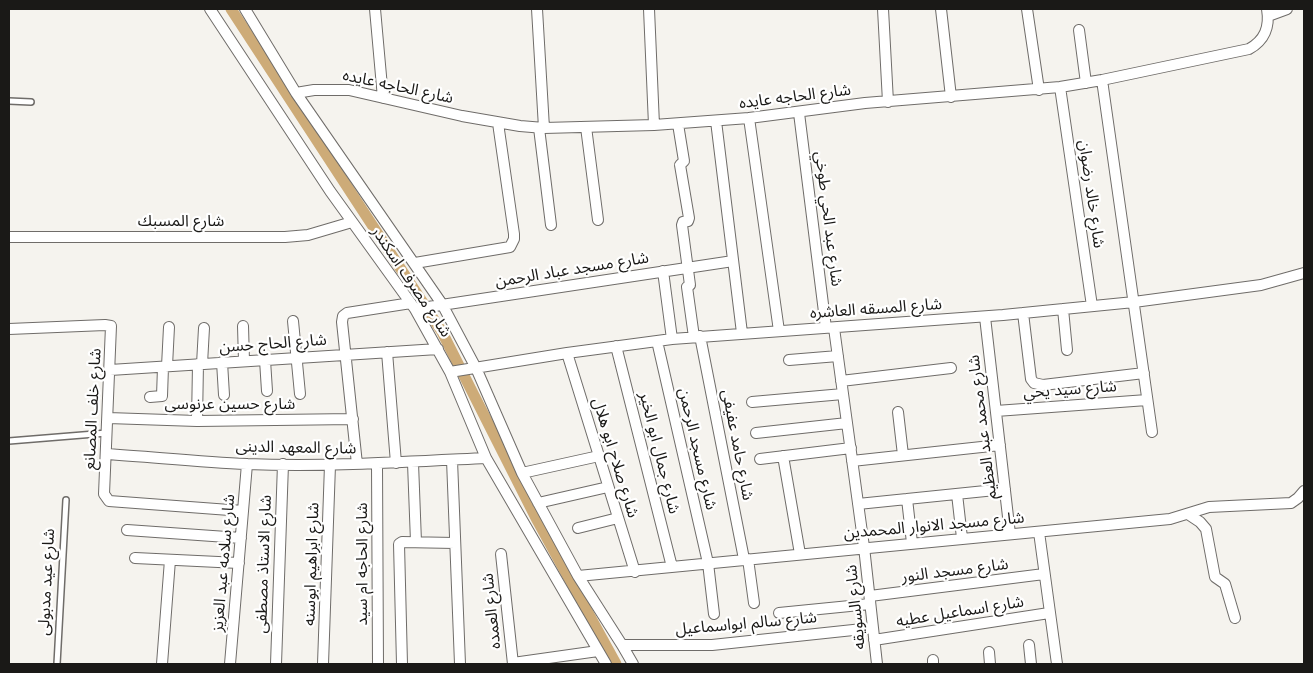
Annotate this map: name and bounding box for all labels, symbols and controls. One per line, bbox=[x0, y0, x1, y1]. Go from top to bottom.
street label: شارع الحاجه عايده bbox=[341, 66, 455, 108]
street label: شارع الحاجه عايده bbox=[738, 81, 852, 113]
street label: شارع خالد رضوان bbox=[1074, 139, 1108, 249]
street label: شارع عبد الحي طوخي bbox=[810, 150, 846, 288]
street label: شارع المسبك bbox=[138, 212, 224, 232]
street label: شارع مصرف اسكندر bbox=[367, 223, 455, 341]
street label: شارع مسجد عباد الرحمن bbox=[494, 248, 650, 292]
street label: شارع المسقه العاشره bbox=[809, 295, 943, 323]
street label: شارع الحاج حسن bbox=[219, 331, 327, 357]
street label: شارع خلف المصانع bbox=[80, 348, 106, 470]
street label: شارع محمد عبد العظيم bbox=[965, 354, 1001, 500]
street label: شارع سيد يحي bbox=[1023, 377, 1117, 403]
street label: شارع مسجد الرحمن bbox=[674, 386, 720, 512]
street label: شارع حامد عفيفى bbox=[717, 388, 757, 502]
street label: شارع جمال ابو الخير bbox=[635, 390, 683, 516]
street label: شارع حسين عرنوسى bbox=[165, 395, 295, 415]
street label: شارع صلاح ابو هلال bbox=[588, 396, 642, 520]
street label: شارع المعهد الدينى bbox=[235, 437, 357, 459]
street label: شارع سلامه عبد العزيز bbox=[208, 493, 240, 633]
street label: شارع الاستاذ مصطفى bbox=[252, 494, 276, 634]
street label: شارع ابراهيم ابوسنه bbox=[300, 502, 324, 626]
street label: شارع الحاجه ام سيد bbox=[353, 502, 373, 626]
street label: شارع مسجد الانوار المحمدين bbox=[843, 509, 1025, 543]
street label: شارع عيد مدبولى bbox=[35, 528, 59, 636]
street label: شارع مسجد النور bbox=[900, 555, 1010, 587]
street label: شارع السويقه bbox=[842, 564, 870, 650]
street label: شارع العمده bbox=[478, 572, 506, 650]
street label: شارع اسماعيل عطيه bbox=[895, 592, 1025, 632]
street label: شارع سالم ابواسماعيل bbox=[674, 608, 818, 640]

